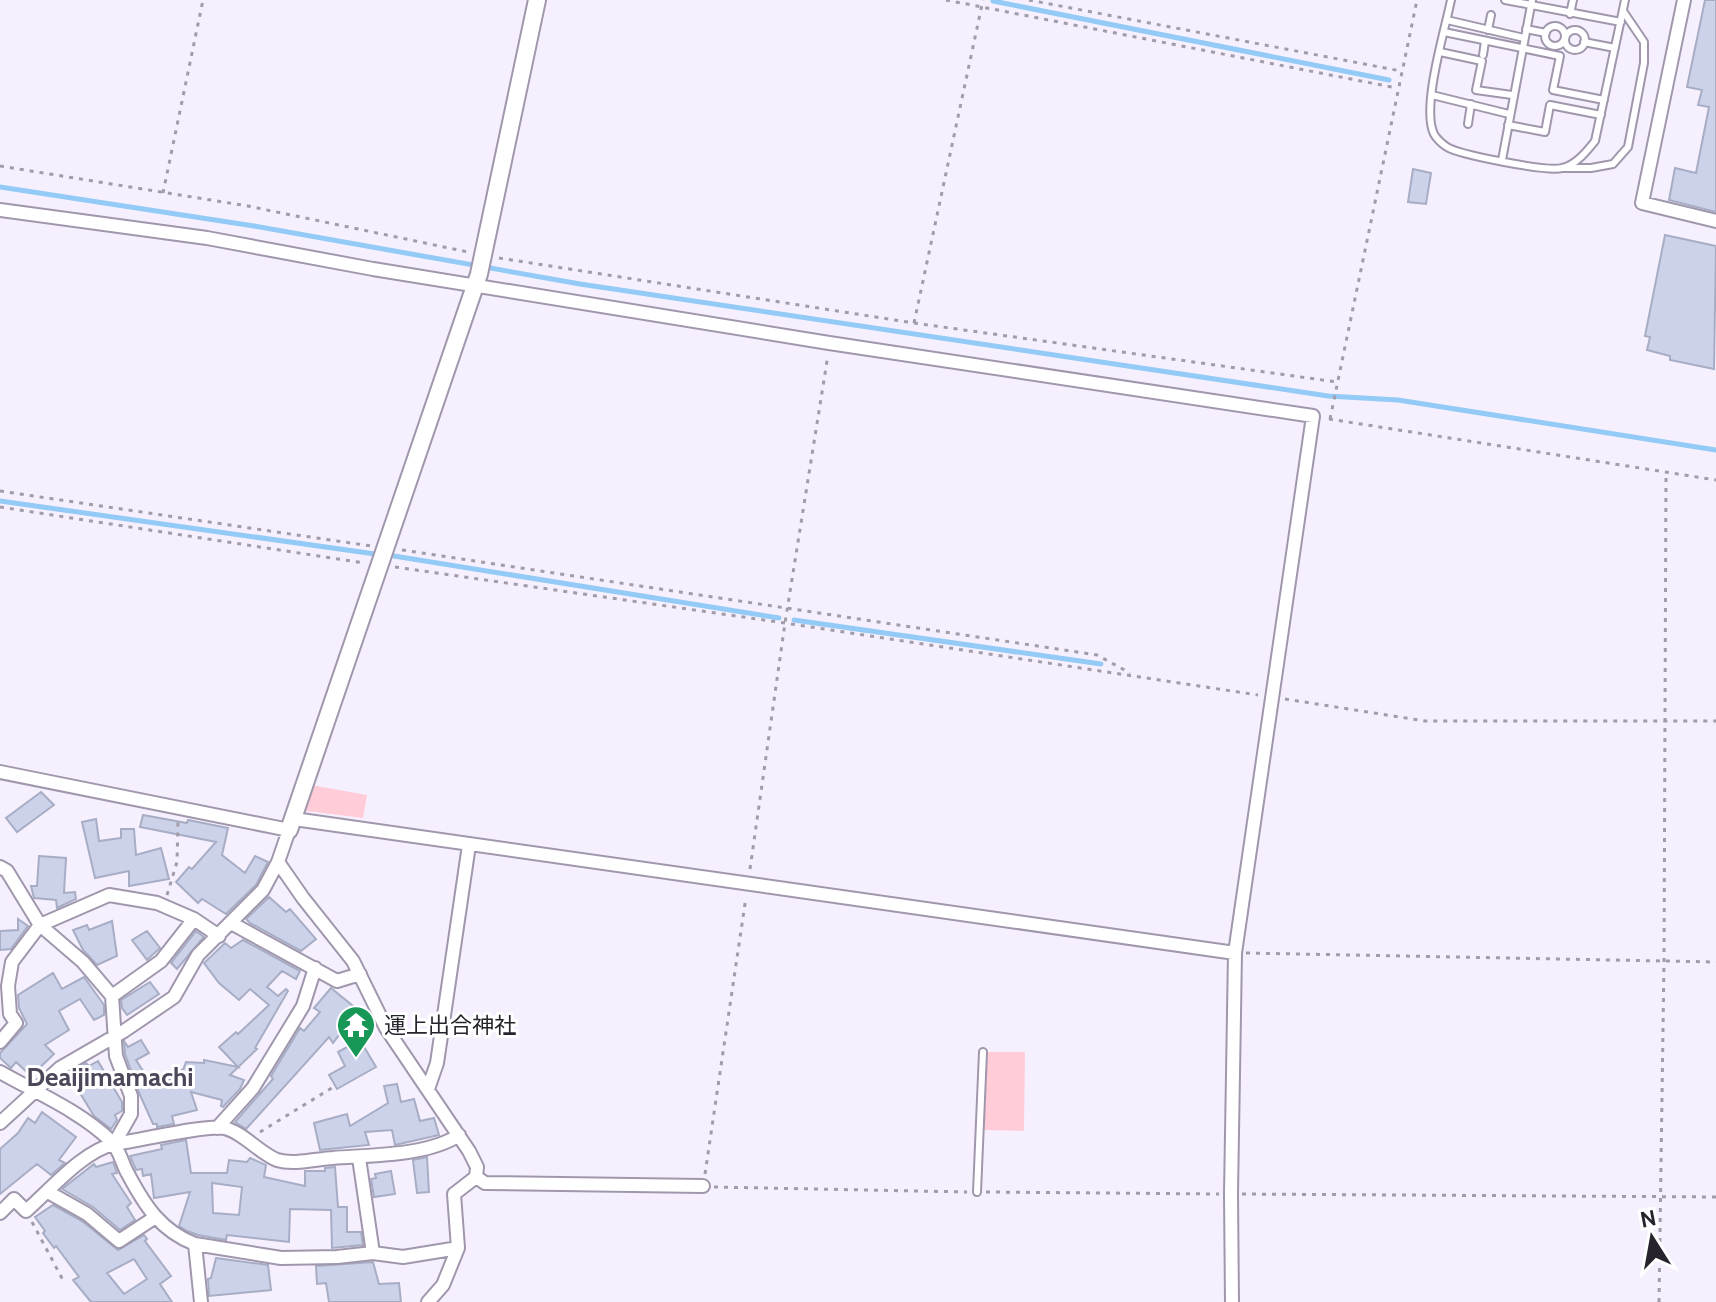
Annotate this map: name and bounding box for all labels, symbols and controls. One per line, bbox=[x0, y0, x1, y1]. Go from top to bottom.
temple icon: 運上出合神社 bbox=[335, 1004, 377, 1059]
place label: 運上出合神社 bbox=[384, 1012, 516, 1039]
district label: Deaijimamachi bbox=[26, 1061, 194, 1093]
north arrow bbox=[1612, 1198, 1692, 1278]
text: N bbox=[1638, 1204, 1658, 1234]

